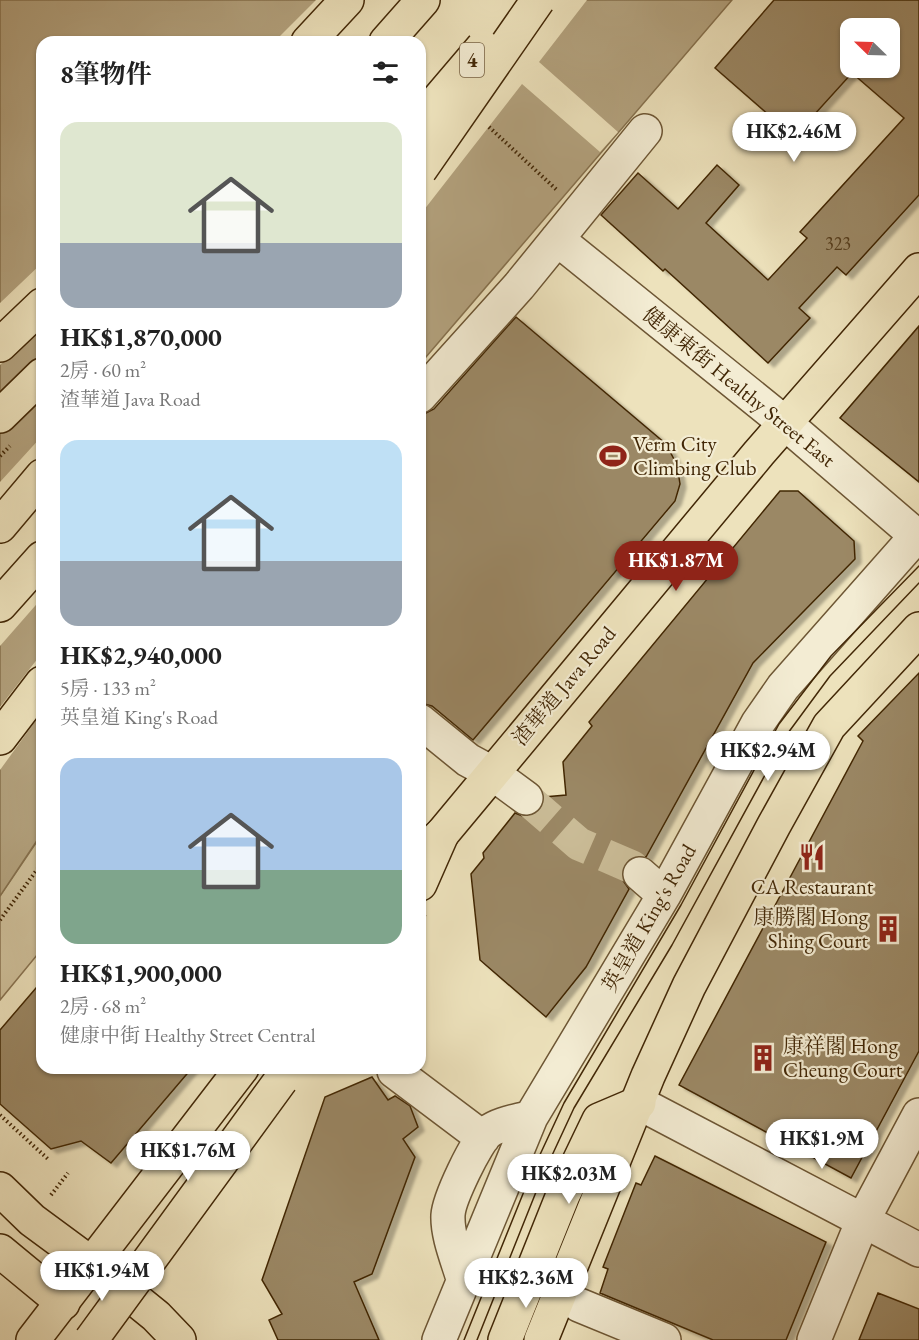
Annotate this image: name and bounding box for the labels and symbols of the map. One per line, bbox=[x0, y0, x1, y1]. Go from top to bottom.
north arrow bbox=[840, 18, 900, 78]
road number: 4 bbox=[460, 43, 484, 77]
pin: HK$2.46M bbox=[732, 112, 856, 163]
house number: 323 bbox=[825, 232, 851, 255]
street label: 健康東街 Healthy Street East bbox=[637, 301, 841, 473]
place label: Verm City Climbing Club bbox=[633, 430, 757, 481]
sports icon: Verm City Climbing Club bbox=[598, 441, 628, 471]
pin: HK$1.87M bbox=[614, 541, 738, 592]
street label: 渣華道 Java Road bbox=[506, 620, 622, 751]
pin: HK$2.94M bbox=[706, 731, 830, 782]
street label: 英皇道 King's Road bbox=[595, 839, 702, 996]
restaurant icon: CA Restaurant bbox=[797, 842, 827, 872]
place label: CA Restaurant bbox=[751, 873, 874, 900]
place label: 康勝閣 Hong Shing Court bbox=[753, 903, 869, 954]
building icon: 康勝閣 Hong Shing Court bbox=[873, 914, 903, 944]
place label: 康祥閣 Hong Cheung Court bbox=[783, 1032, 903, 1083]
building icon: 康祥閣 Hong Cheung Court bbox=[748, 1043, 778, 1073]
pin: HK$1.9M bbox=[767, 1119, 877, 1170]
pin: HK$1.76M bbox=[126, 1131, 250, 1182]
pin: HK$2.03M bbox=[507, 1154, 631, 1205]
pin: HK$1.94M bbox=[40, 1251, 164, 1302]
pin: HK$2.36M bbox=[464, 1258, 588, 1309]

